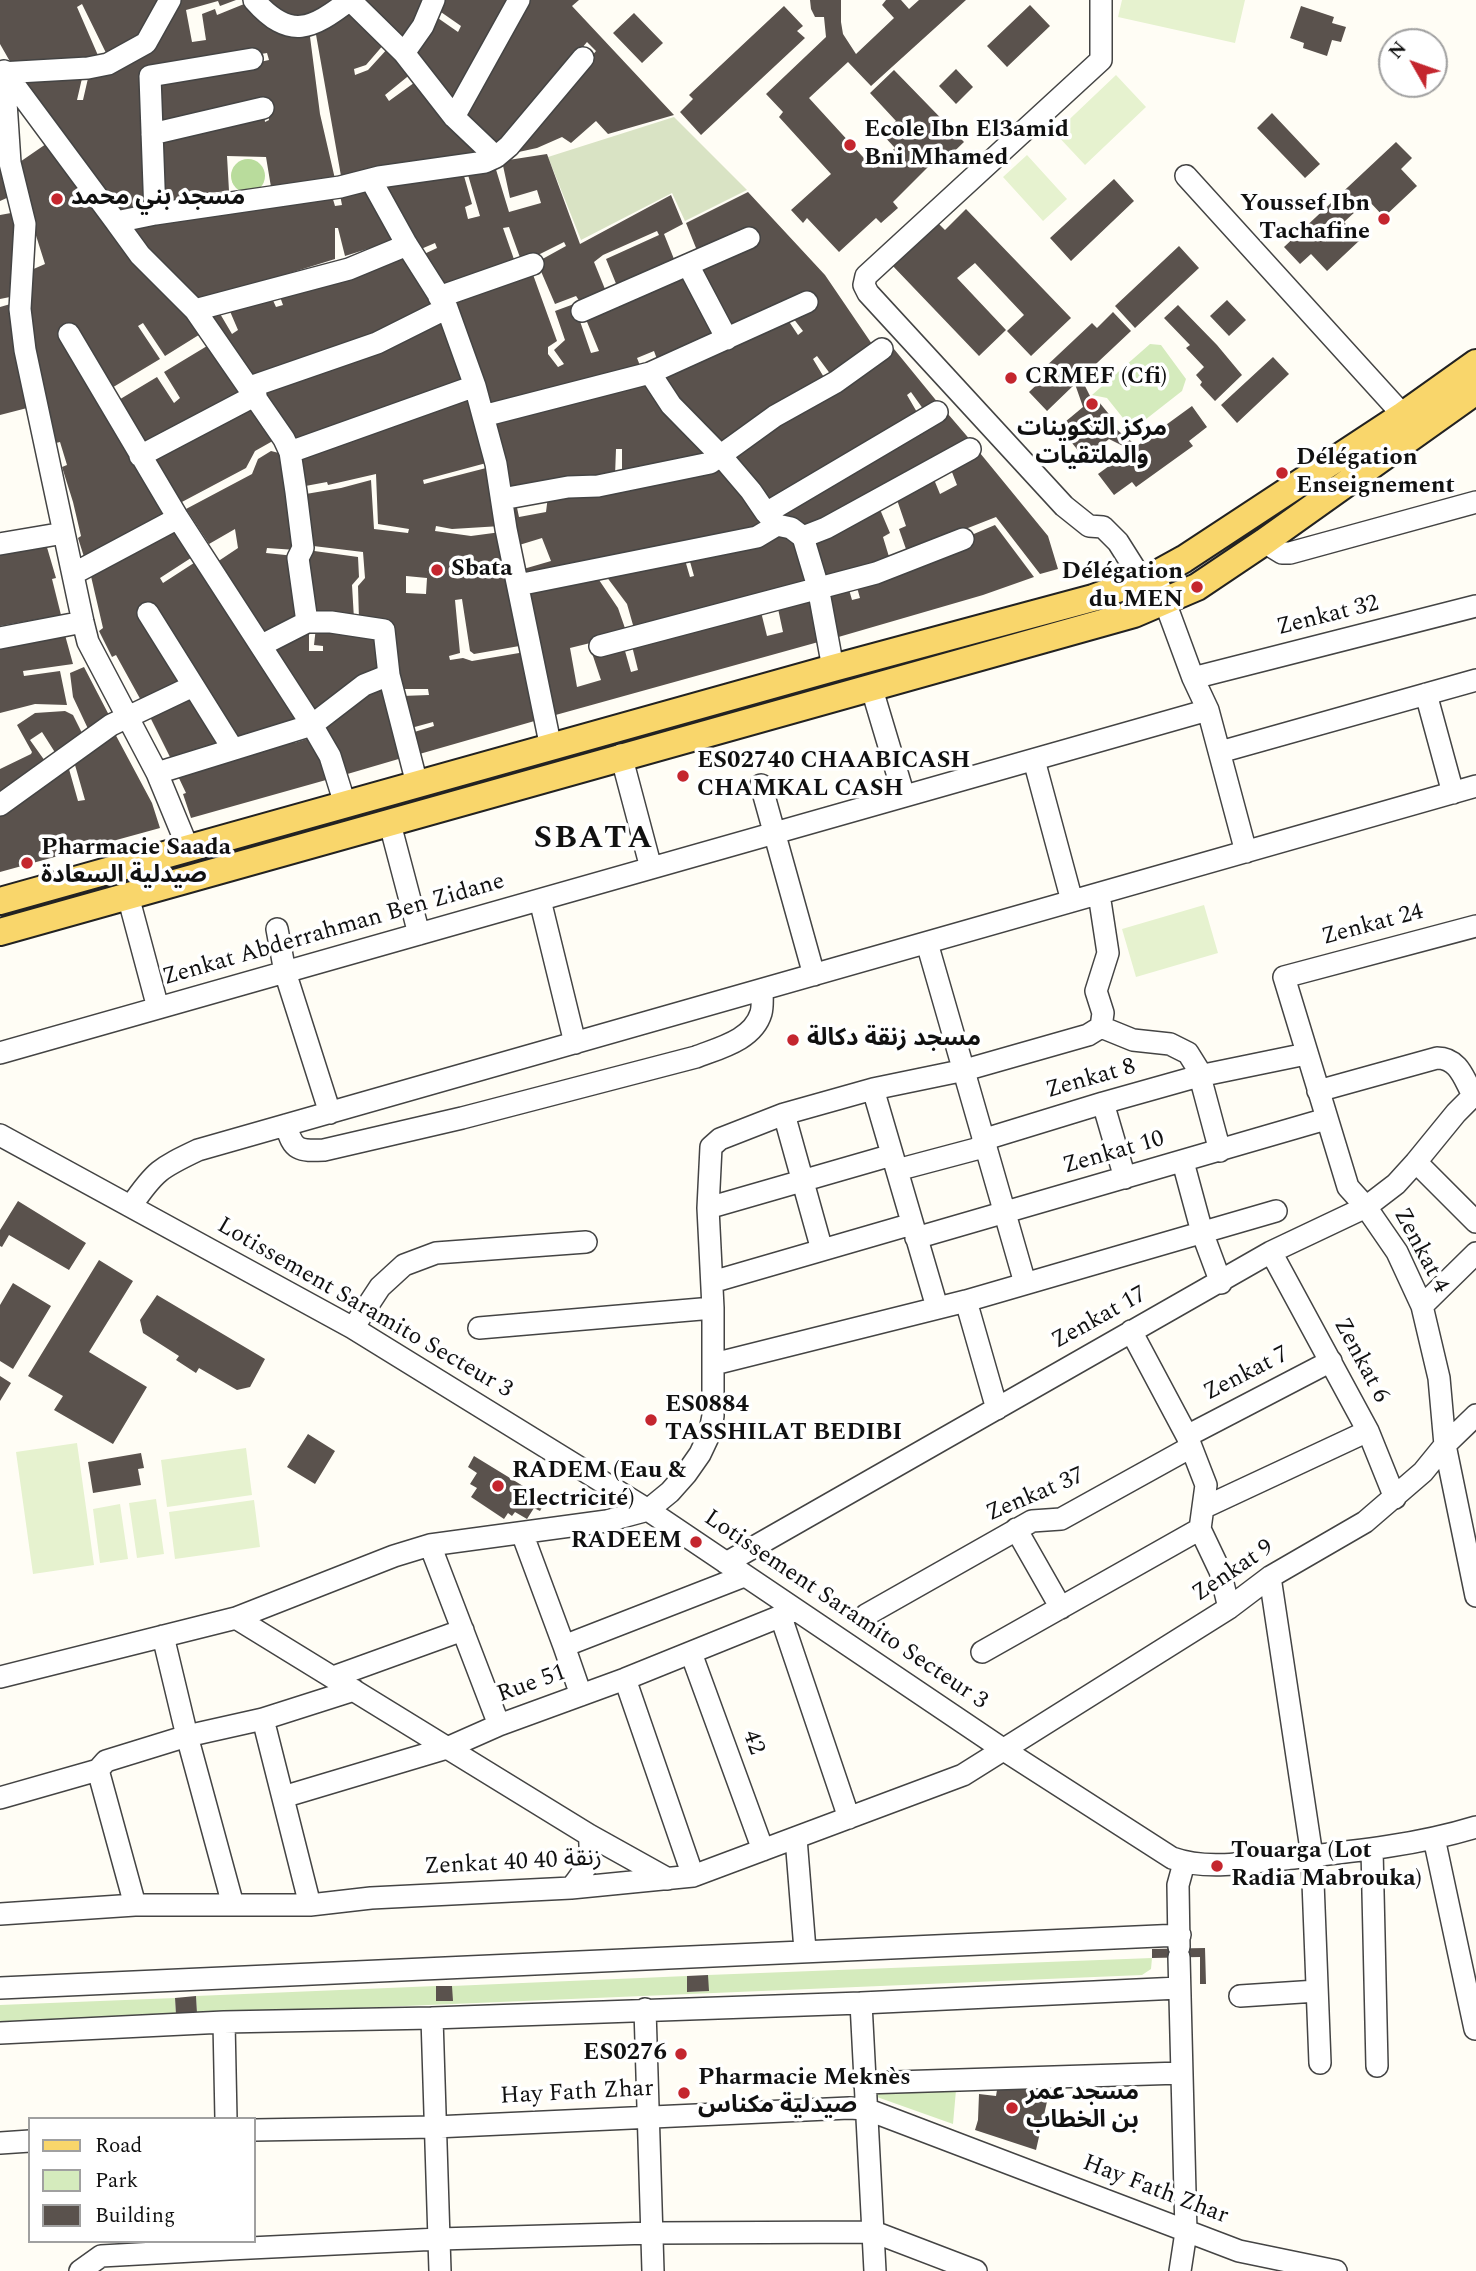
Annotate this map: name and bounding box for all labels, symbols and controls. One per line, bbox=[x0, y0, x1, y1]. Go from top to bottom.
north arrow bbox=[1378, 28, 1448, 98]
text: N bbox=[1382, 35, 1414, 66]
place label: Ecole Ibn El3amid Bni Mhamed bbox=[864, 117, 1069, 173]
marker: Ecole Ibn El3amid Bni Mhamed bbox=[842, 137, 858, 153]
place label: مسجد بني محمد bbox=[71, 185, 245, 213]
marker: مسجد بني محمد bbox=[49, 191, 65, 207]
place label: Youssef Ibn Tachafine bbox=[1240, 191, 1370, 247]
marker: Youssef Ibn Tachafine bbox=[1376, 211, 1392, 227]
place label: CRMEF (Cfi) bbox=[1025, 364, 1167, 392]
marker: CRMEF (Cfi) bbox=[1003, 370, 1019, 386]
marker: مركز التكوينات والملتقيات bbox=[1084, 396, 1100, 412]
place label: مركز التكوينات والملتقيات bbox=[1017, 416, 1167, 472]
place label: Délégation Enseignement bbox=[1296, 445, 1455, 501]
marker: Délégation Enseignement bbox=[1274, 465, 1290, 481]
place label: Sbata bbox=[451, 556, 513, 584]
place label: Délégation du MEN bbox=[1062, 559, 1183, 615]
marker: Sbata bbox=[429, 562, 445, 578]
marker: Délégation du MEN bbox=[1189, 579, 1205, 595]
street label: Zenkat 32 bbox=[1274, 590, 1382, 644]
place label: ES02740 CHAABICASH CHAMKAL CASH bbox=[697, 748, 970, 804]
marker: ES02740 CHAABICASH CHAMKAL CASH bbox=[675, 768, 691, 784]
district label: SBATA bbox=[534, 822, 654, 860]
place label: Pharmacie Saada صيدلية السعادة bbox=[41, 835, 231, 891]
marker: Pharmacie Saada صيدلية السعادة bbox=[19, 855, 35, 871]
street label: Zenkat Abderrahman Ben Zidane bbox=[160, 868, 508, 994]
street label: Zenkat 24 bbox=[1319, 899, 1427, 953]
place label: مسجد زنقة دكالة bbox=[807, 1026, 981, 1054]
marker: مسجد زنقة دكالة bbox=[785, 1032, 801, 1048]
street label: Zenkat 8 bbox=[1043, 1053, 1139, 1107]
street label: Zenkat 10 bbox=[1060, 1126, 1168, 1182]
street label: Zenkat 4 bbox=[1386, 1204, 1454, 1298]
street label: Lotissement Saramito Secteur 3 bbox=[211, 1212, 517, 1406]
street label: Zenkat 17 bbox=[1048, 1281, 1152, 1357]
street label: Zenkat 6 bbox=[1326, 1314, 1394, 1408]
street label: Zenkat 7 bbox=[1200, 1341, 1294, 1409]
place label: ES0884 TASSHILAT BEDIBI bbox=[665, 1392, 902, 1448]
marker: ES0884 TASSHILAT BEDIBI bbox=[643, 1412, 659, 1428]
place label: RADEM (Eau & Electricité) bbox=[512, 1458, 686, 1514]
street label: Zenkat 37 bbox=[983, 1462, 1089, 1530]
marker: RADEM (Eau & Electricité) bbox=[490, 1478, 506, 1494]
street label: Lotissement Saramito Secteur 3 bbox=[698, 1505, 992, 1717]
place label: RADEEM bbox=[571, 1528, 682, 1556]
marker: RADEEM bbox=[688, 1534, 704, 1550]
street label: Zenkat 9 bbox=[1188, 1534, 1280, 1610]
street label: Rue 51 bbox=[494, 1659, 570, 1711]
street label: 42 bbox=[734, 1727, 770, 1759]
place label: Touarga (Lot Radia Mabrouka) bbox=[1231, 1838, 1422, 1894]
street label: Zenkat 40 زنقة 40 bbox=[423, 1845, 603, 1883]
marker: Touarga (Lot Radia Mabrouka) bbox=[1209, 1858, 1225, 1874]
place label: ES0276 bbox=[583, 2040, 667, 2068]
marker: ES0276 bbox=[673, 2046, 689, 2062]
place label: Pharmacie Meknès صيدلية مكناس bbox=[698, 2065, 911, 2121]
street label: Hay Fath Zhar bbox=[500, 2076, 654, 2112]
place label: مسجد عمر بن الخطاب bbox=[1026, 2080, 1139, 2136]
marker: Pharmacie Meknès صيدلية مكناس bbox=[676, 2085, 692, 2101]
marker: مسجد عمر بن الخطاب bbox=[1004, 2100, 1020, 2116]
legend bbox=[28, 2117, 256, 2243]
text: Road bbox=[95, 2130, 142, 2162]
street label: Hay Fath Zhar bbox=[1078, 2150, 1232, 2232]
text: Park bbox=[95, 2165, 138, 2197]
text: Building bbox=[95, 2200, 175, 2232]

